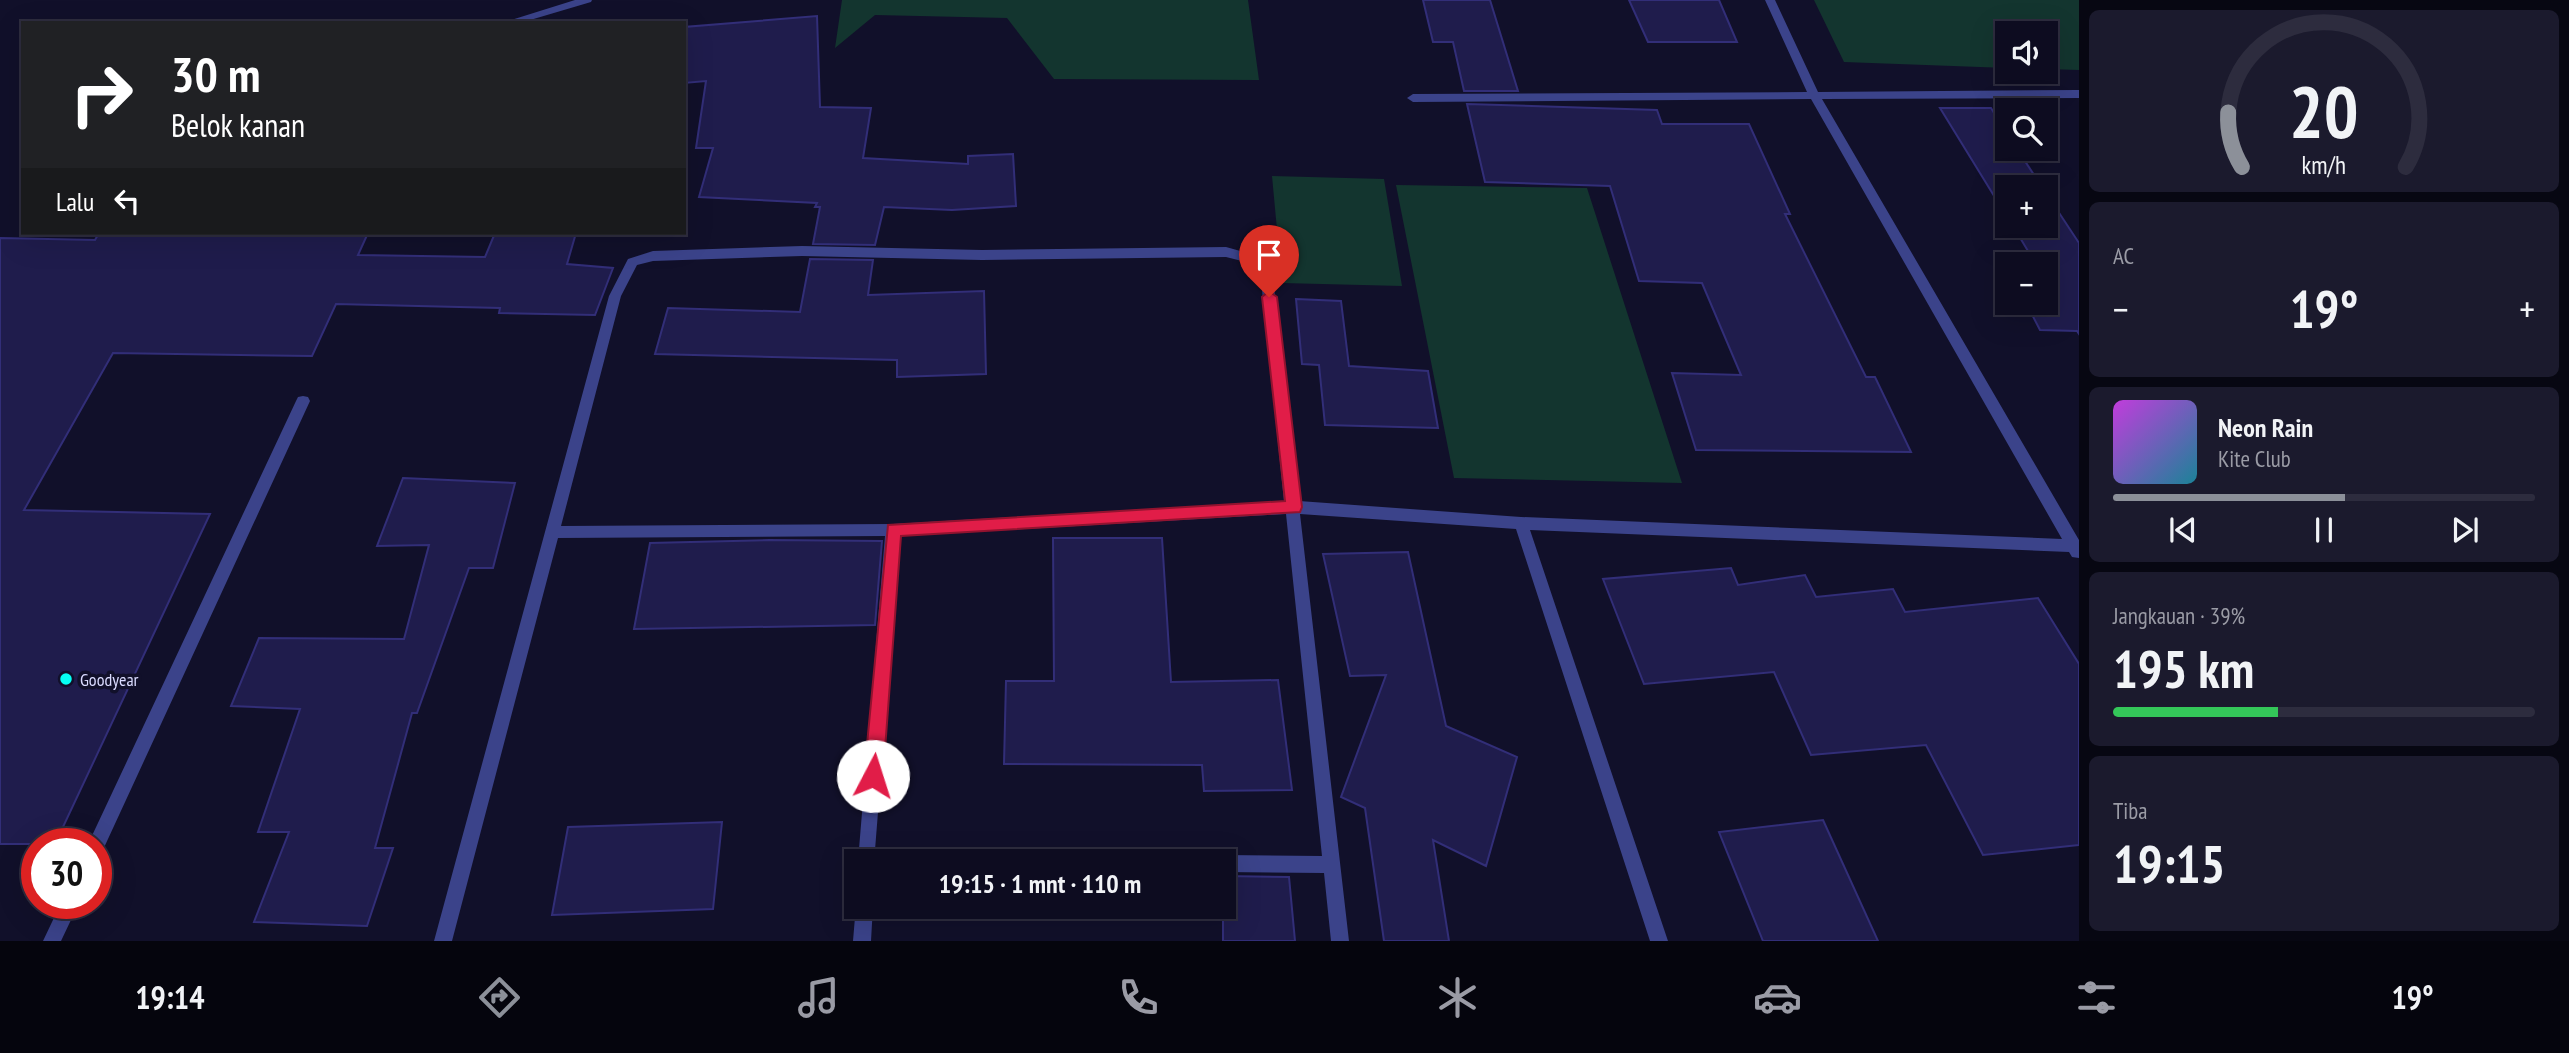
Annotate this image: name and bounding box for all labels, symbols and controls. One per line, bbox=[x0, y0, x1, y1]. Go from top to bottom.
map controls bbox=[1995, 21, 2058, 315]
button: sound bbox=[1995, 21, 2058, 84]
text: 30 m bbox=[171, 42, 260, 106]
icon: right bbox=[56, 49, 147, 140]
text: 20 bbox=[2289, 63, 2359, 157]
button: search bbox=[1995, 98, 2058, 161]
text: Belok kanan bbox=[171, 104, 305, 146]
text: km/h bbox=[2302, 149, 2346, 181]
button: + bbox=[1995, 175, 2058, 238]
icon: left bbox=[108, 182, 146, 220]
text: Lalu bbox=[56, 185, 94, 218]
pin bbox=[1239, 225, 1299, 297]
icon: arrive bbox=[1250, 236, 1288, 274]
text: AC bbox=[2113, 241, 2134, 270]
button: − bbox=[1995, 252, 2058, 315]
text: 19° bbox=[2290, 275, 2358, 342]
text: − bbox=[2113, 284, 2129, 333]
text: + bbox=[2519, 284, 2535, 333]
text: Neon Rain bbox=[2218, 411, 2313, 444]
text: Kite Club bbox=[2218, 444, 2291, 473]
icon: previous bbox=[2164, 511, 2202, 549]
icon: pause bbox=[2305, 511, 2343, 549]
icon: next bbox=[2446, 511, 2484, 549]
text: Jangkauan · 39% bbox=[2113, 601, 2245, 630]
text: 195 km bbox=[2113, 635, 2254, 702]
place label: Goodyear bbox=[80, 668, 139, 691]
marker: Goodyear bbox=[58, 671, 74, 687]
position arrow bbox=[836, 739, 910, 813]
text: Tiba bbox=[2113, 796, 2147, 825]
speed limit sign: 30 bbox=[21, 828, 112, 919]
text: 19:15 bbox=[2113, 830, 2225, 897]
text: 19:15 · 1 mnt · 110 m bbox=[939, 867, 1141, 900]
icon: directions bbox=[475, 973, 524, 1022]
icon: music bbox=[794, 973, 843, 1022]
icon: phone bbox=[1114, 973, 1163, 1022]
icon: climate bbox=[1433, 973, 1482, 1022]
icon: car bbox=[1753, 973, 1802, 1022]
icon: filters bbox=[2072, 973, 2121, 1022]
text: 19:14 bbox=[135, 976, 204, 1018]
text: 19° bbox=[2392, 976, 2434, 1018]

